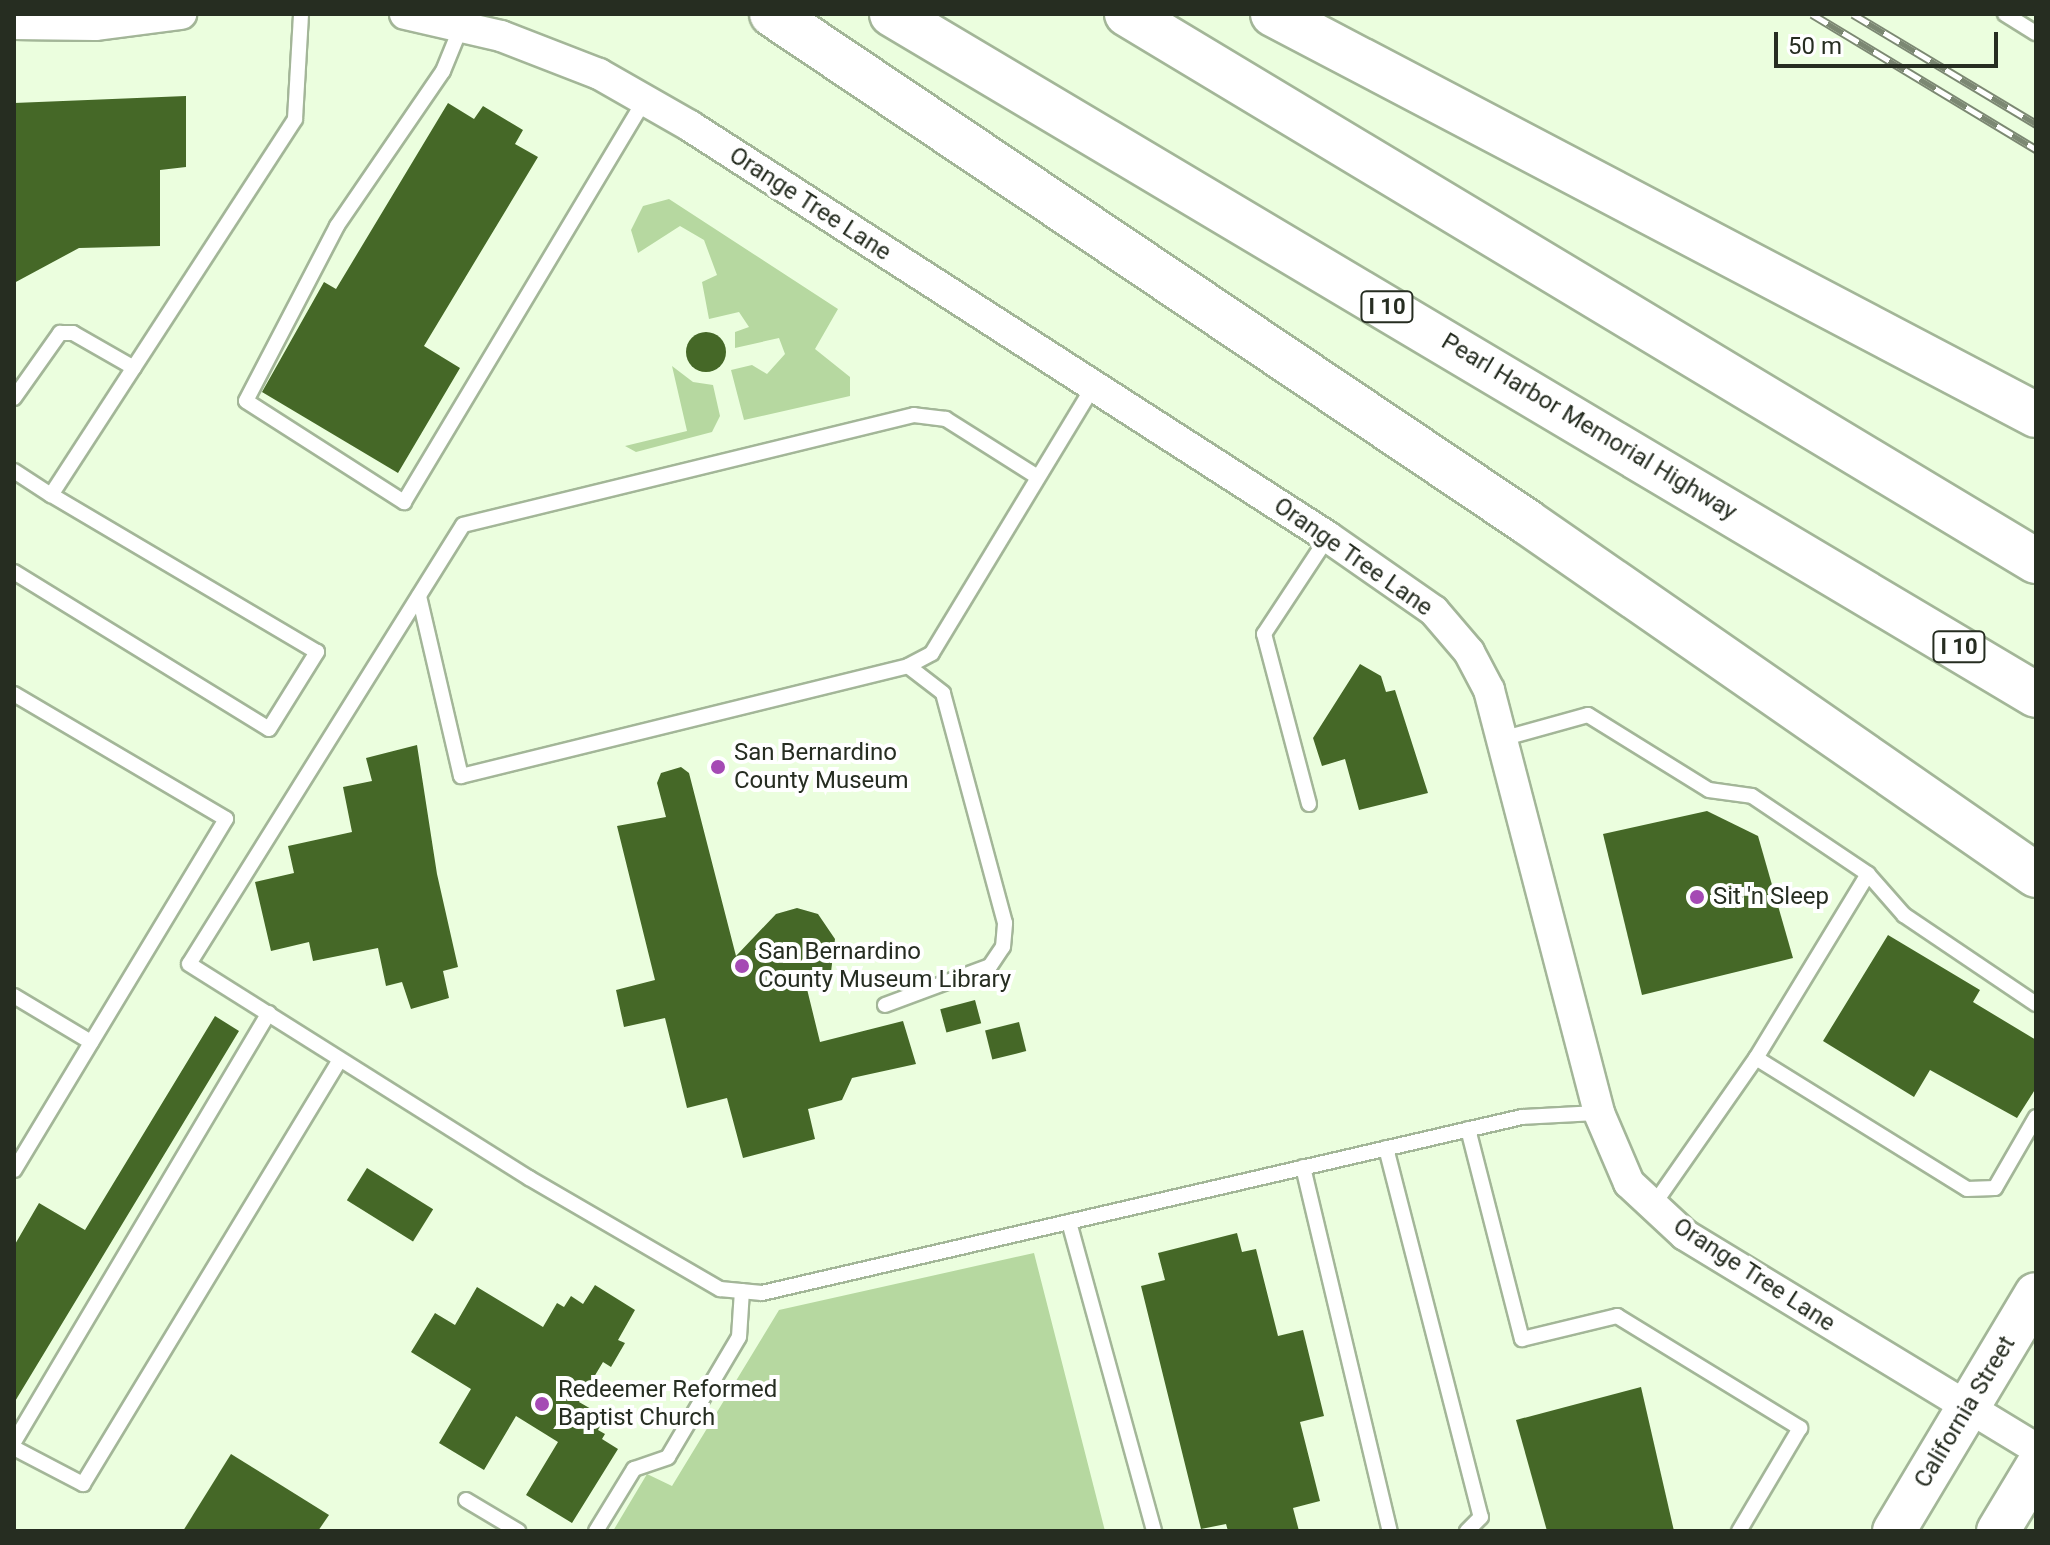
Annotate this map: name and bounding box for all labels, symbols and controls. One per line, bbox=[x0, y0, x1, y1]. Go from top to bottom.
scale bar bbox=[1778, 16, 2002, 66]
text: 50 m bbox=[1788, 32, 1842, 60]
street label: Orange Tree Lane bbox=[724, 141, 896, 267]
road number: I 10 bbox=[1359, 289, 1415, 325]
street label: Pearl Harbor Memorial Highway bbox=[1436, 327, 1742, 527]
street label: Orange Tree Lane bbox=[1268, 491, 1438, 623]
road number: I 10 bbox=[1931, 629, 1987, 665]
place label: San Bernardino County Museum bbox=[734, 739, 909, 795]
marker: San Bernardino County Museum bbox=[709, 758, 727, 776]
place label: Sit 'n Sleep bbox=[1713, 883, 1829, 911]
marker: Sit 'n Sleep bbox=[1688, 888, 1706, 906]
place label: San Bernardino County Museum Library bbox=[758, 938, 1011, 994]
marker: San Bernardino County Museum Library bbox=[733, 957, 751, 975]
street label: Orange Tree Lane bbox=[1668, 1212, 1840, 1338]
street label: California Street bbox=[1908, 1331, 2022, 1493]
place label: Redeemer Reformed Baptist Church bbox=[558, 1376, 777, 1432]
marker: Redeemer Reformed Baptist Church bbox=[533, 1395, 551, 1413]

